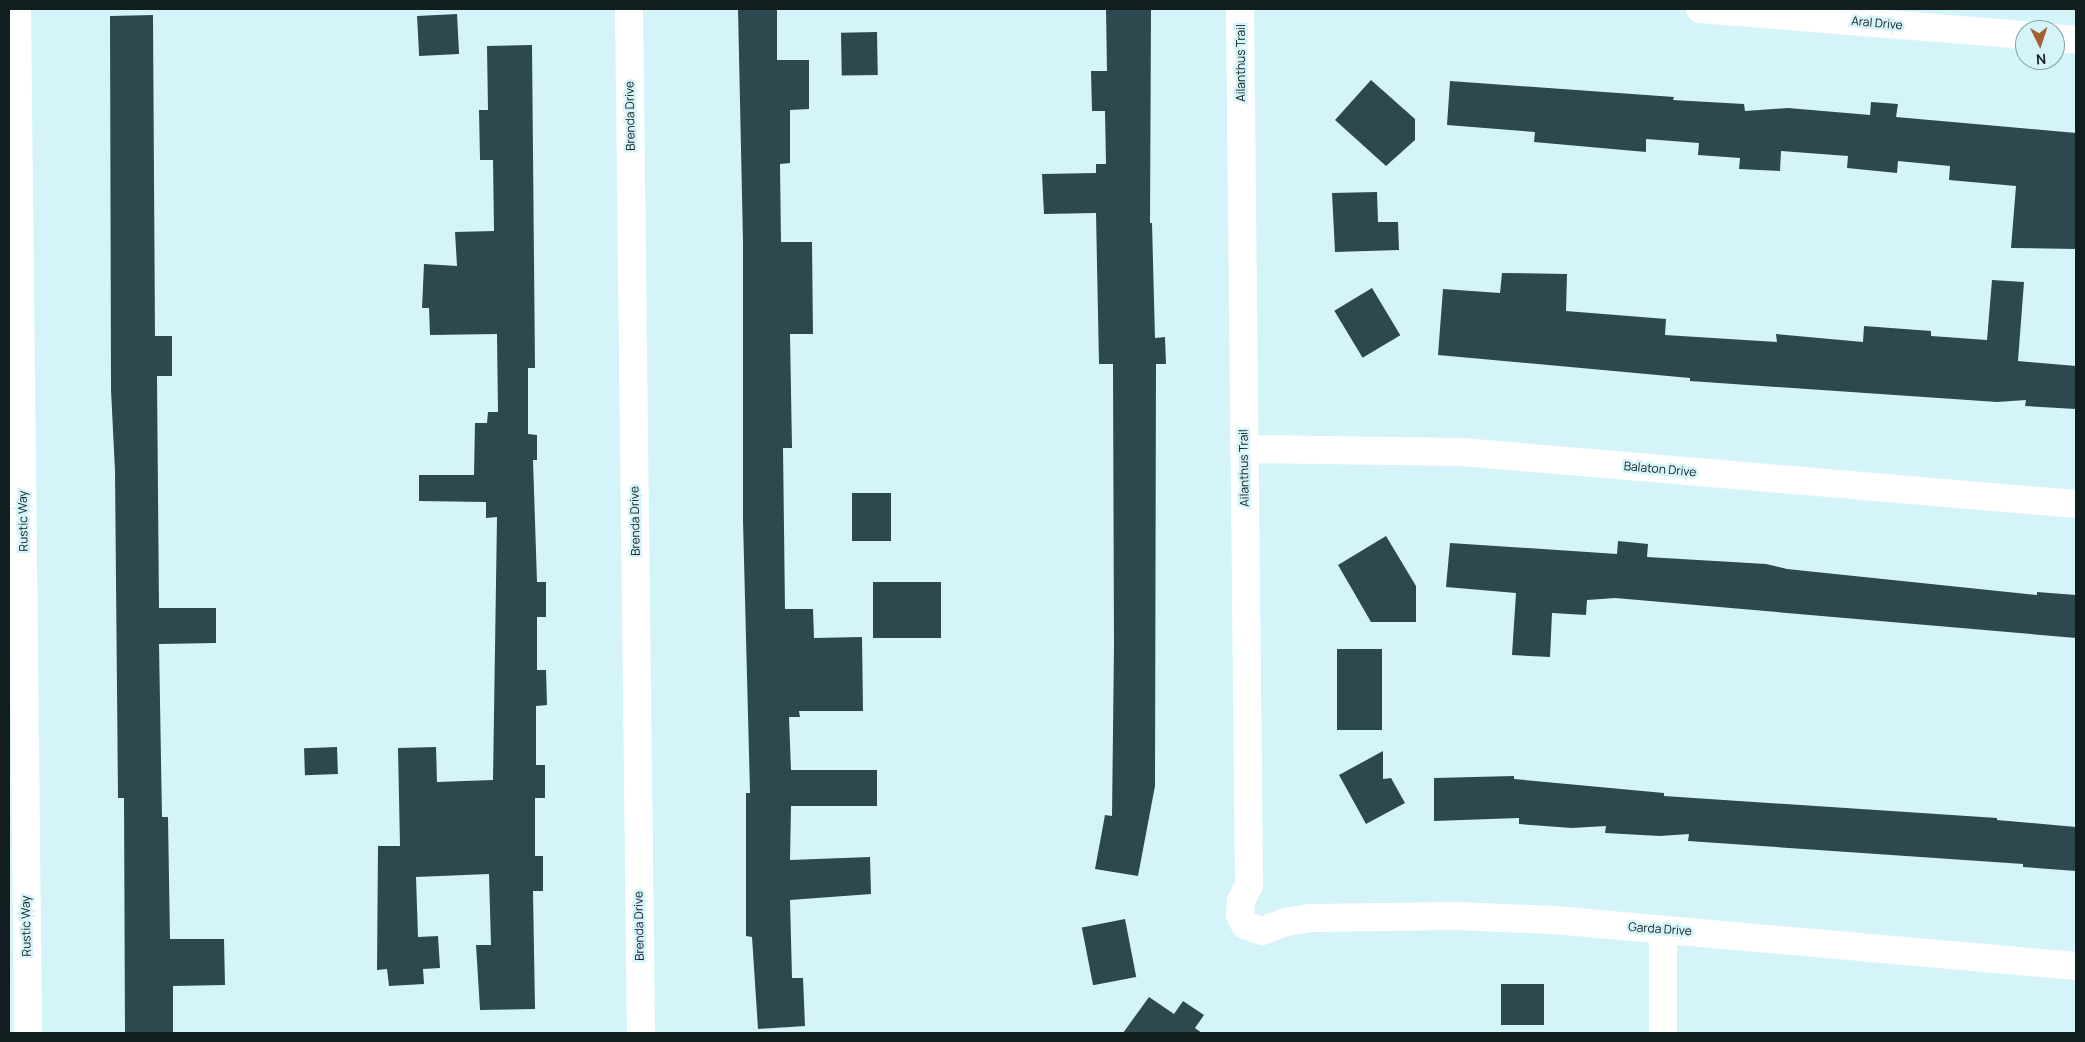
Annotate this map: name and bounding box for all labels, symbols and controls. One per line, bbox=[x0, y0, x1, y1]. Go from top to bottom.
street label: Aral Drive bbox=[1851, 14, 1903, 32]
north arrow bbox=[2015, 20, 2065, 70]
street label: Ailanthus Trail bbox=[1234, 24, 1248, 102]
text: N bbox=[2035, 50, 2047, 69]
street label: Brenda Drive bbox=[622, 81, 638, 151]
street label: Ailanthus Trail bbox=[1236, 429, 1252, 507]
street label: Balaton Drive bbox=[1623, 459, 1697, 479]
street label: Brenda Drive bbox=[627, 486, 643, 556]
street label: Rustic Way bbox=[15, 490, 31, 552]
street label: Brenda Drive bbox=[631, 891, 647, 961]
street label: Rustic Way bbox=[18, 895, 34, 957]
street label: Garda Drive bbox=[1628, 920, 1692, 938]

